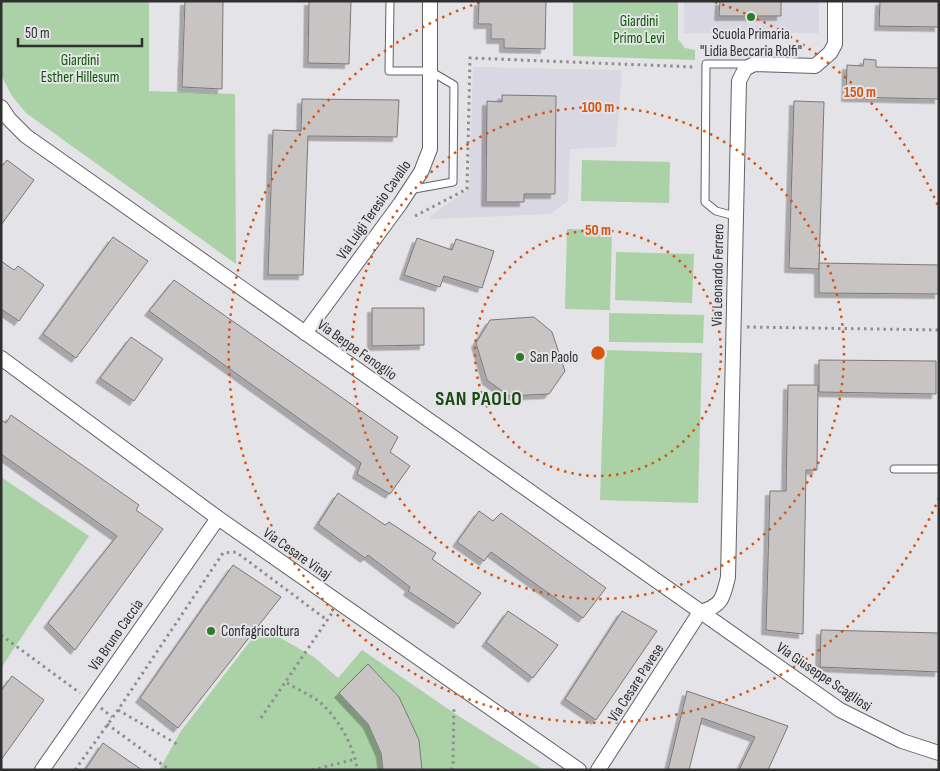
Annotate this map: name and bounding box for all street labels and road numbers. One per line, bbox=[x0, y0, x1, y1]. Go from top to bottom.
street label: Via Luigi Teresio Cavallo bbox=[333, 156, 415, 264]
street label: Via Leonardo Ferrero bbox=[708, 224, 728, 326]
street label: Via Beppe Fenoglio bbox=[313, 315, 401, 385]
street label: Via Cesare Vinaj bbox=[259, 524, 335, 585]
street label: Via Bruno Caccia bbox=[84, 595, 148, 675]
street label: Via Giuseppe Scagliosi bbox=[773, 638, 875, 716]
street label: Via Cesare Pavese bbox=[604, 640, 668, 726]

